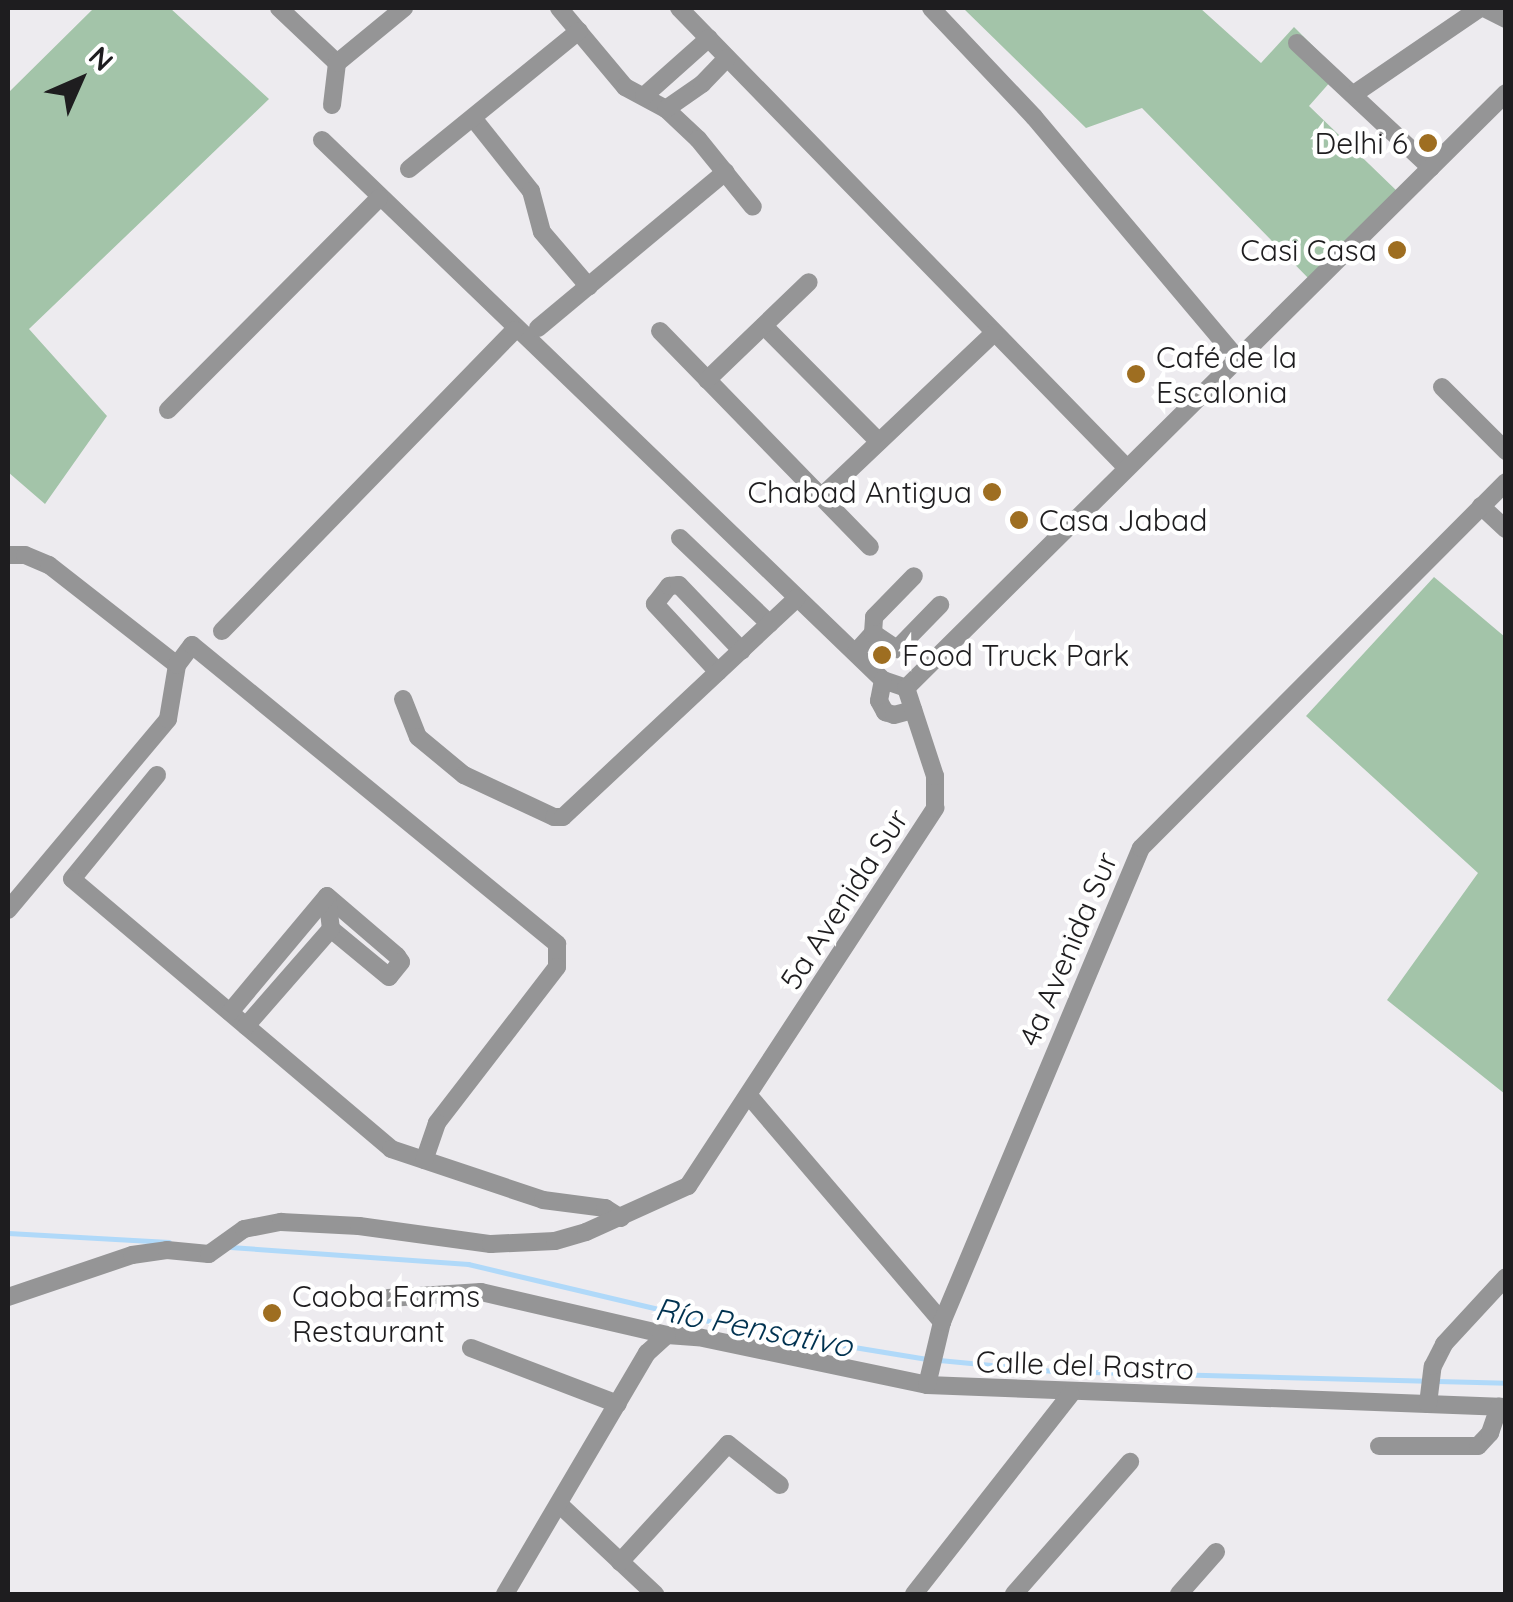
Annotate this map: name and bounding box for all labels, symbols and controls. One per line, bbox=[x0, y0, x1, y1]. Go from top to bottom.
north arrow bbox=[30, 30, 130, 130]
text: N bbox=[82, 39, 121, 78]
place label: Delhi 6 bbox=[1315, 125, 1408, 161]
marker: Delhi 6 bbox=[1417, 132, 1439, 154]
place label: Casi Casa bbox=[1240, 232, 1377, 268]
marker: Casi Casa bbox=[1386, 239, 1408, 261]
place label: Café de la Escalonia bbox=[1156, 339, 1297, 410]
marker: Café de la Escalonia bbox=[1125, 363, 1147, 385]
place label: Chabad Antigua bbox=[747, 474, 972, 510]
marker: Chabad Antigua bbox=[981, 481, 1003, 503]
place label: Casa Jabad bbox=[1039, 502, 1207, 538]
marker: Casa Jabad bbox=[1008, 509, 1030, 531]
place label: Food Truck Park bbox=[902, 637, 1129, 673]
marker: Food Truck Park bbox=[871, 644, 893, 666]
street label: 5a Avenida Sur bbox=[772, 802, 916, 996]
street label: 4a Avenida Sur bbox=[1011, 847, 1125, 1051]
place label: Caoba Farms Restaurant bbox=[292, 1278, 480, 1348]
water label: Río Pensativo bbox=[652, 1289, 856, 1365]
marker: Caoba Farms Restaurant bbox=[261, 1302, 283, 1324]
street label: Calle del Rastro bbox=[975, 1343, 1195, 1387]

